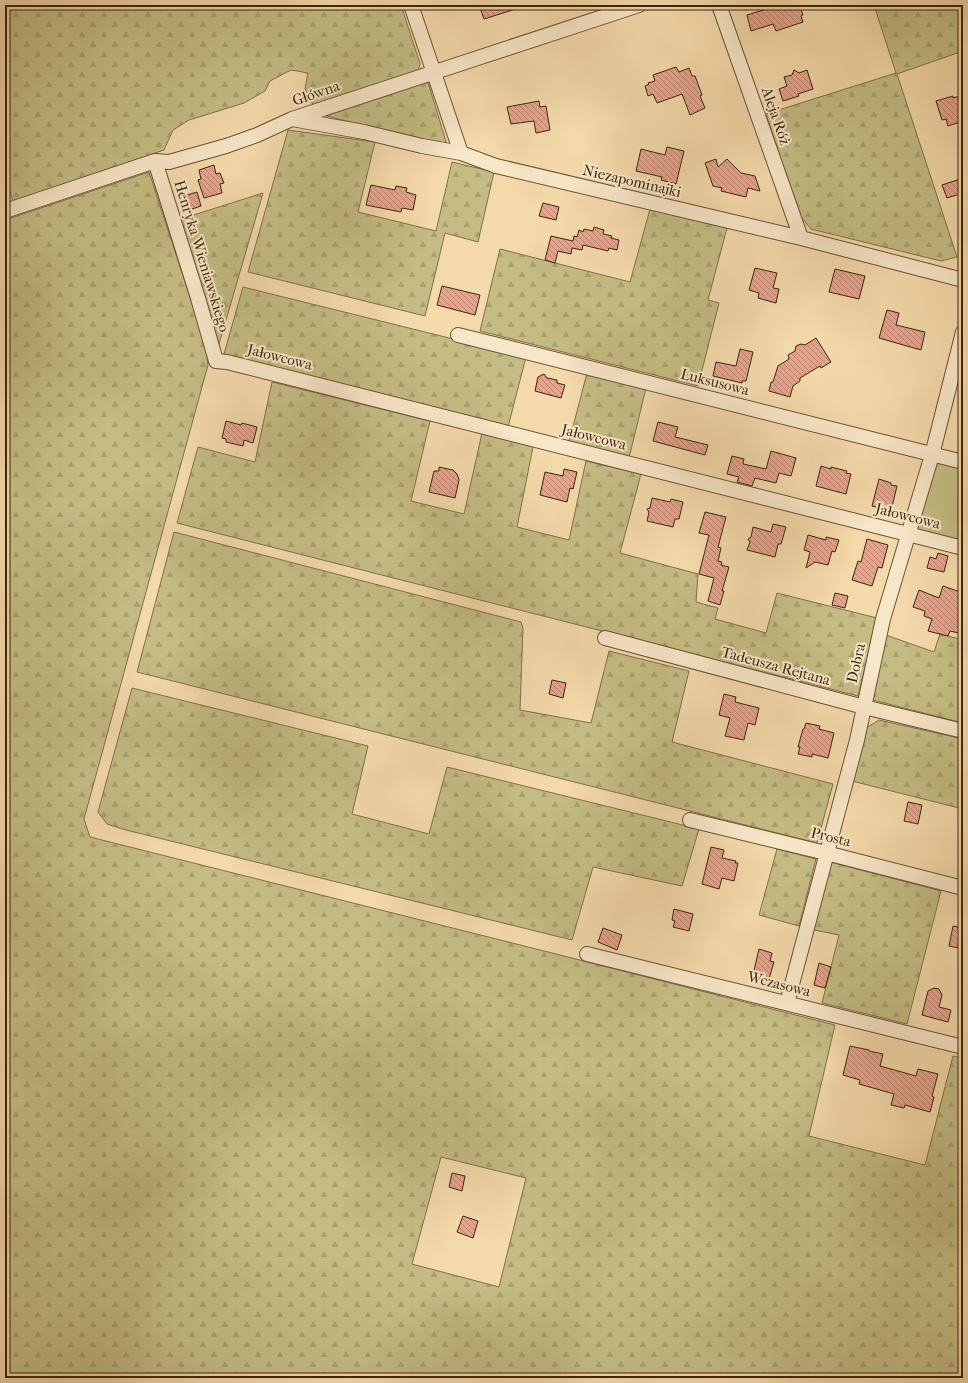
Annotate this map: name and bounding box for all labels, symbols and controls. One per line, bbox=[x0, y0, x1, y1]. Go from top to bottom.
street label: Główna bbox=[290, 76, 343, 109]
street label: Aleja Róż bbox=[757, 84, 794, 148]
street label: Niezapominajki bbox=[581, 161, 684, 201]
street label: Henryka Wieniawskiego bbox=[170, 178, 234, 334]
street label: Jałowcowa bbox=[245, 340, 315, 374]
street label: Luksusowa bbox=[679, 365, 752, 399]
street label: Jałowcowa bbox=[559, 420, 629, 454]
street label: Jałowcowa bbox=[873, 499, 943, 533]
street label: Dobra bbox=[843, 640, 870, 685]
street label: Tadeusza Rejtana bbox=[720, 643, 833, 689]
street label: Prosta bbox=[809, 823, 854, 851]
street label: Wczasowa bbox=[744, 967, 814, 1001]

